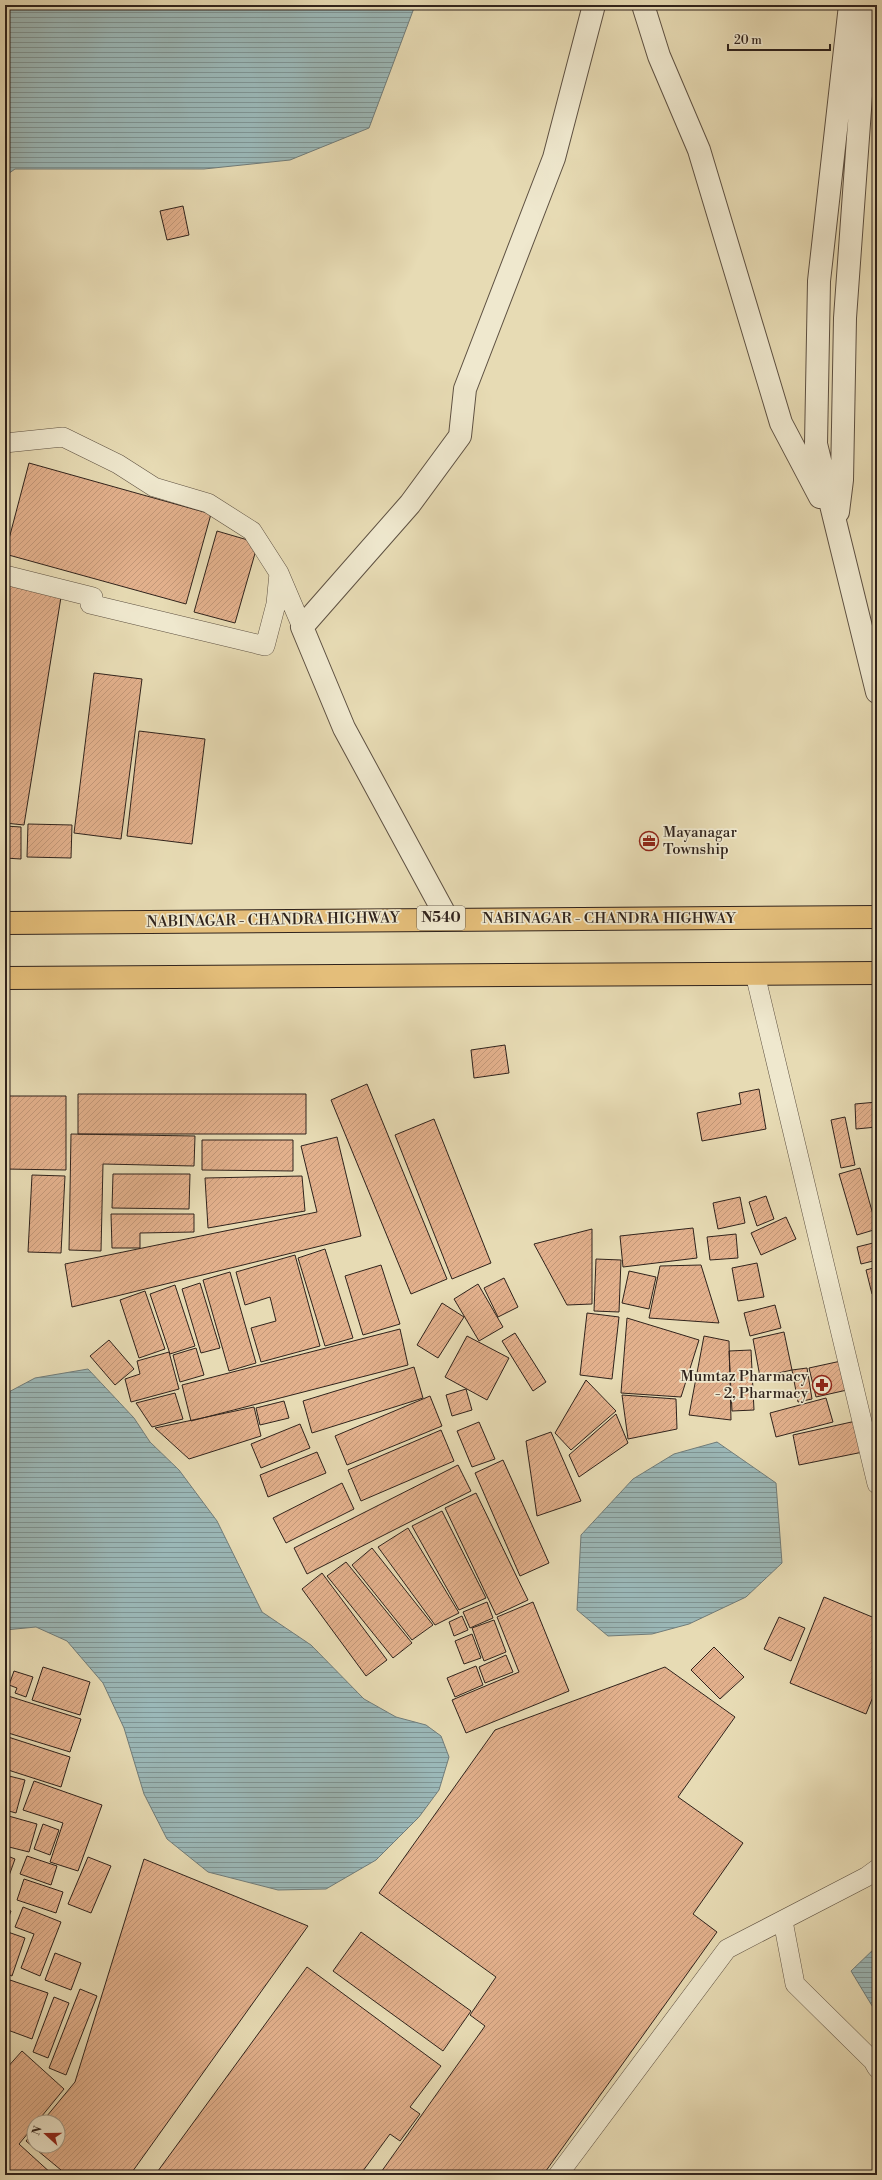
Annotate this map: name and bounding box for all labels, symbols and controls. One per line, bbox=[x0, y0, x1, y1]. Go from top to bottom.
scale bar bbox=[728, 26, 830, 52]
text: 20 m bbox=[734, 33, 762, 48]
place label: Mayanagar Township bbox=[663, 823, 737, 859]
office icon: Mayanagar Township bbox=[638, 830, 660, 852]
road number: N540 bbox=[417, 906, 465, 930]
street label: NABINAGAR - CHANDRA HIGHWAY bbox=[146, 908, 401, 932]
street label: NABINAGAR - CHANDRA HIGHWAY bbox=[482, 909, 737, 928]
place label: Mumtaz Pharmacy - 2, Pharmacy bbox=[680, 1367, 809, 1403]
pharmacy icon: Mumtaz Pharmacy - 2, Pharmacy bbox=[811, 1374, 833, 1396]
north arrow bbox=[26, 2114, 66, 2154]
text: N bbox=[30, 2124, 46, 2137]

